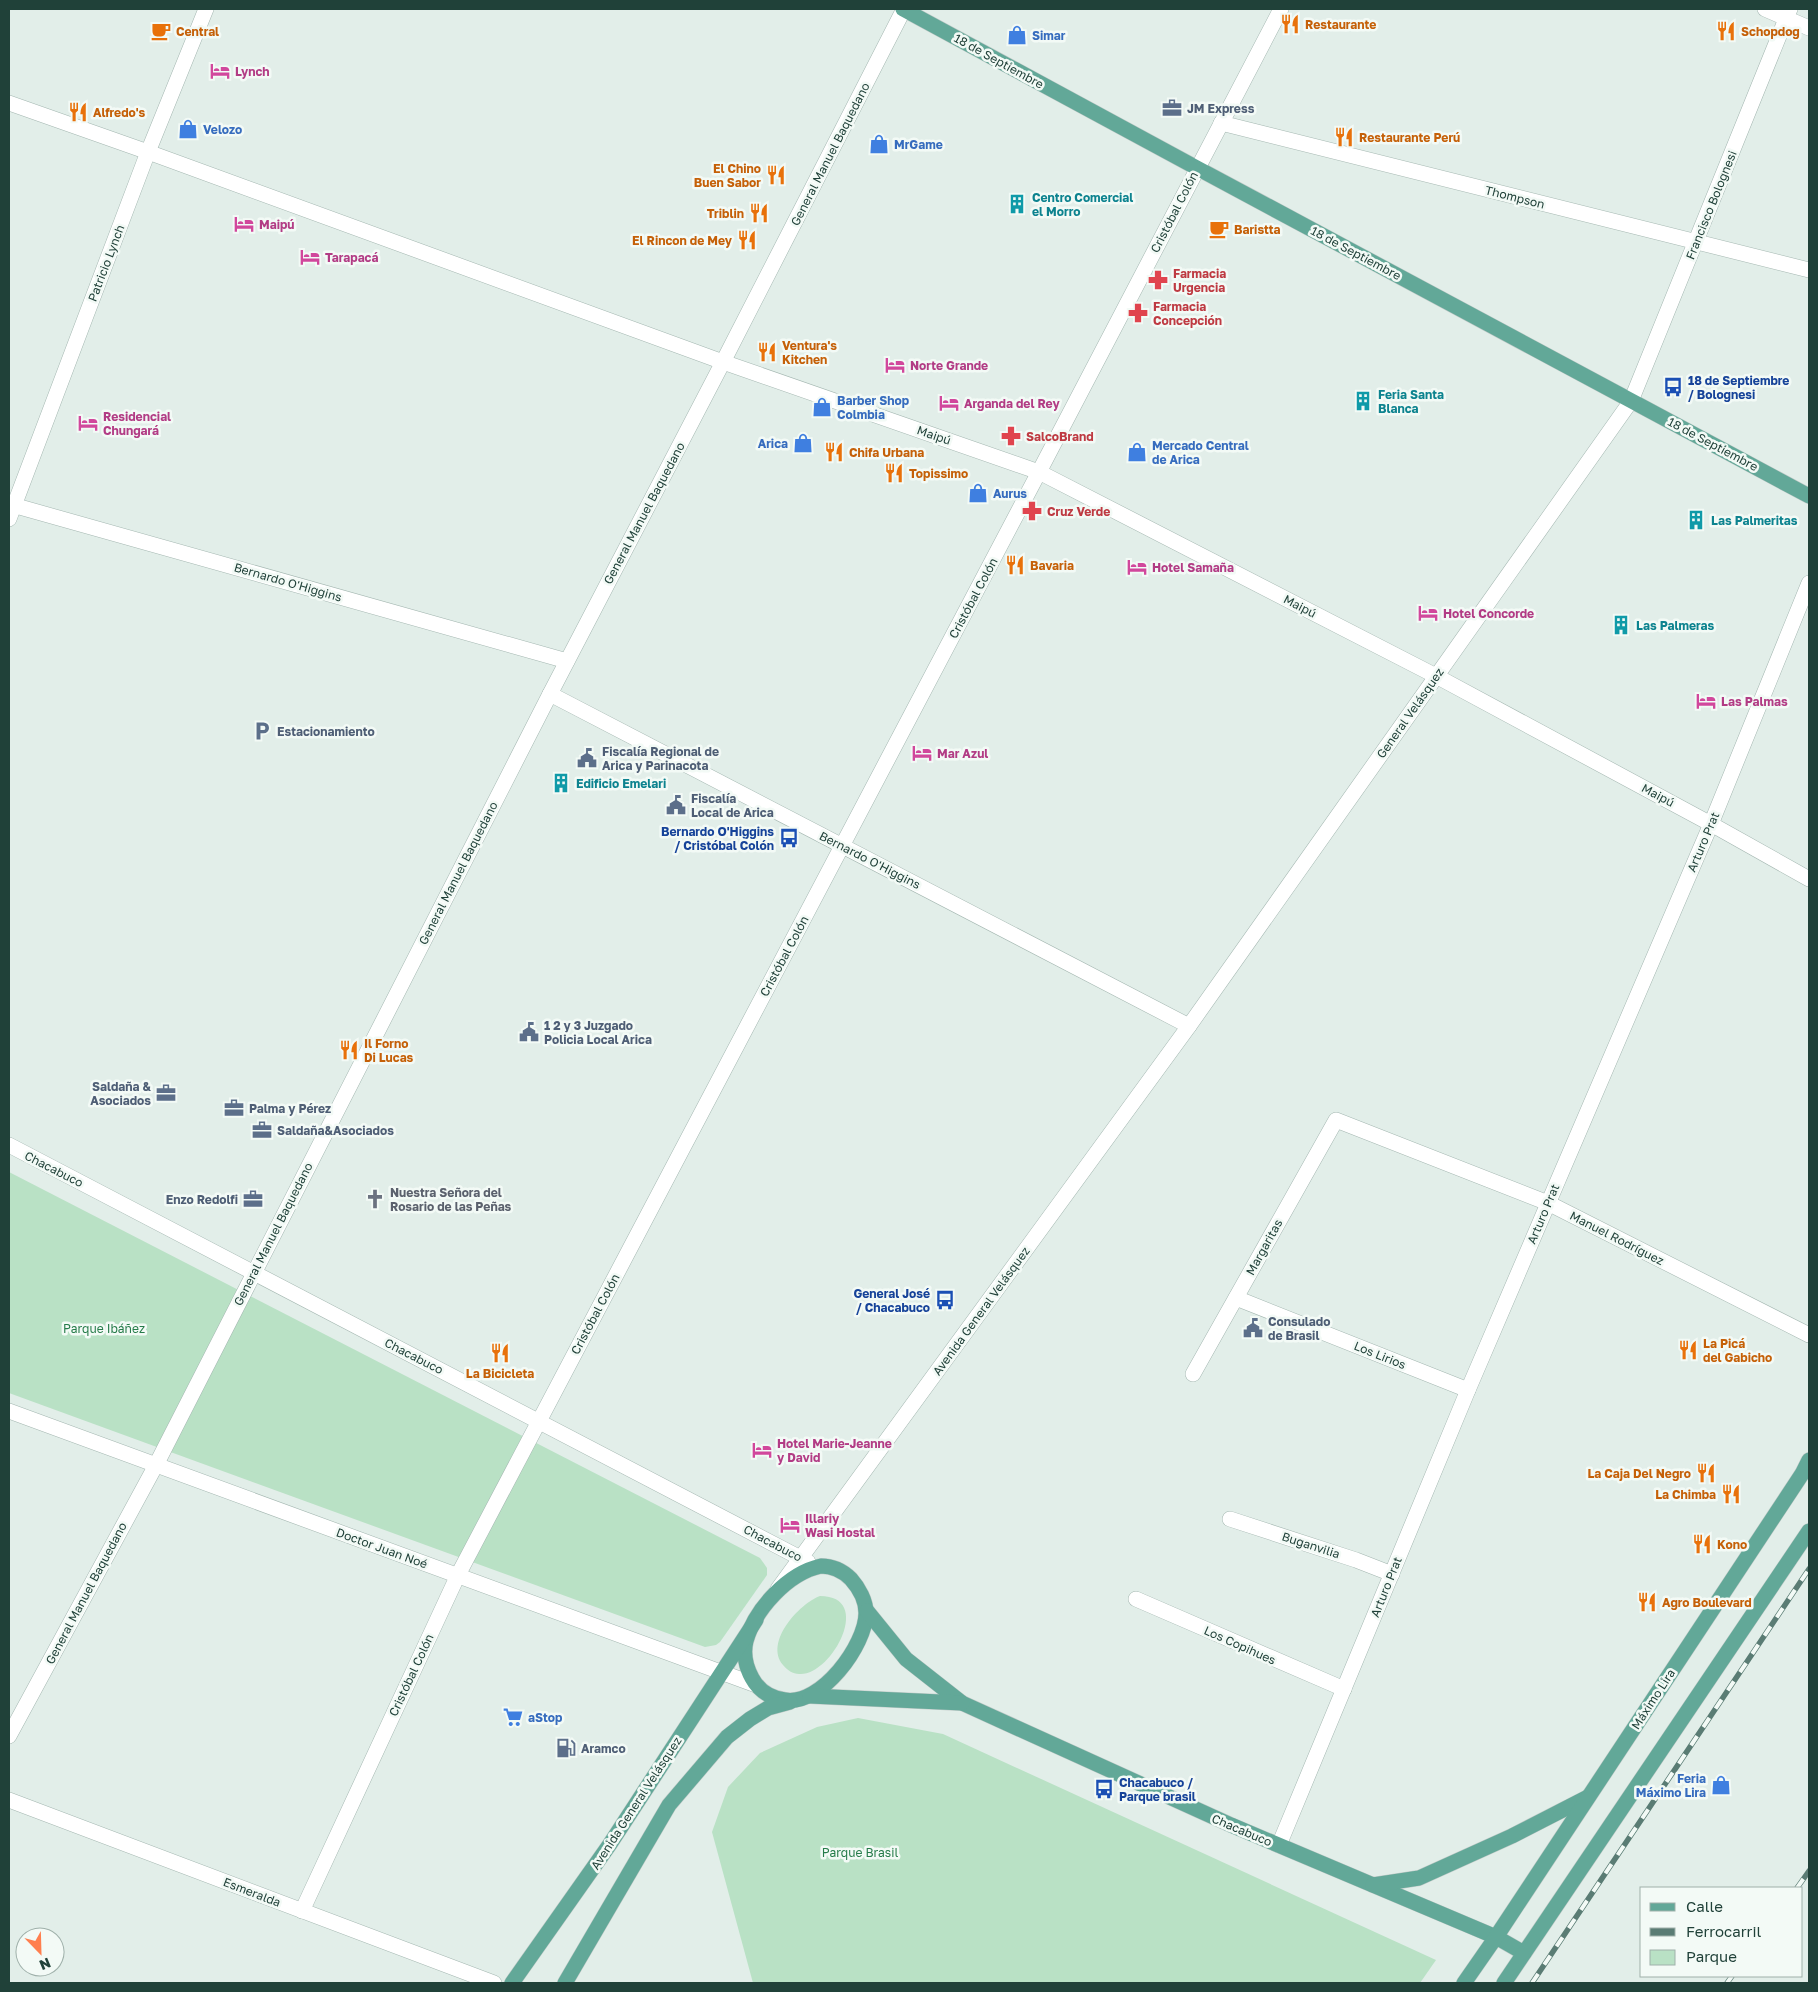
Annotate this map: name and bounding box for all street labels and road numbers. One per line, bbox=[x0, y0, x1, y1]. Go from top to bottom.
street label: 18 de Septiembre bbox=[952, 30, 1046, 92]
street label: General Manuel Baquedano bbox=[787, 80, 873, 228]
street label: Francisco Bolognesi bbox=[1682, 148, 1740, 262]
street label: Cristóbal Colón bbox=[1147, 169, 1201, 255]
street label: Thompson bbox=[1484, 182, 1546, 212]
street label: Patricio Lynch bbox=[84, 223, 128, 303]
street label: 18 de Septiembre bbox=[1308, 223, 1404, 283]
street label: 18 de Septiembre bbox=[1665, 414, 1761, 474]
street label: Maipú bbox=[915, 422, 953, 448]
street label: General Manuel Baquedano bbox=[600, 439, 688, 587]
street label: Cristóbal Colón bbox=[945, 555, 1001, 641]
street label: Bernardo O'Higgins bbox=[232, 559, 344, 605]
street label: Maipú bbox=[1281, 591, 1319, 621]
street label: General Velásquez bbox=[1373, 665, 1447, 761]
street label: Maipú bbox=[1639, 780, 1677, 810]
street label: General Manuel Baquedano bbox=[415, 799, 501, 947]
street label: Arturo Prat bbox=[1684, 810, 1722, 874]
street label: Bernardo O'Higgins bbox=[817, 828, 923, 892]
street label: Cristóbal Colón bbox=[756, 913, 812, 999]
street label: Chacabuco bbox=[22, 1148, 86, 1190]
street label: General Manuel Baquedano bbox=[230, 1160, 316, 1308]
street label: Arturo Prat bbox=[1524, 1182, 1562, 1246]
street label: Manuel Rodríguez bbox=[1567, 1208, 1667, 1268]
street label: Margaritas bbox=[1242, 1216, 1286, 1278]
street label: Avenida General Velásquez bbox=[929, 1244, 1033, 1378]
street label: Cristóbal Colón bbox=[567, 1271, 623, 1357]
street label: Chacabuco bbox=[382, 1335, 446, 1377]
street label: Los Lirios bbox=[1352, 1338, 1408, 1372]
street label: General Manuel Baquedano bbox=[42, 1519, 130, 1667]
street label: Chacabuco bbox=[741, 1521, 805, 1565]
street label: Doctor Juan Noé bbox=[334, 1525, 430, 1572]
street label: Buganvilia bbox=[1280, 1529, 1342, 1561]
street label: Arturo Prat bbox=[1367, 1554, 1405, 1619]
street label: Los Copihues bbox=[1202, 1622, 1278, 1668]
street label: Cristóbal Colón bbox=[385, 1631, 437, 1719]
street label: Máximo Lira bbox=[1628, 1666, 1678, 1732]
street label: Avenida General Velásquez bbox=[587, 1734, 685, 1872]
street label: Chacabuco bbox=[1210, 1811, 1274, 1849]
street label: Esmeralda bbox=[221, 1874, 283, 1910]

